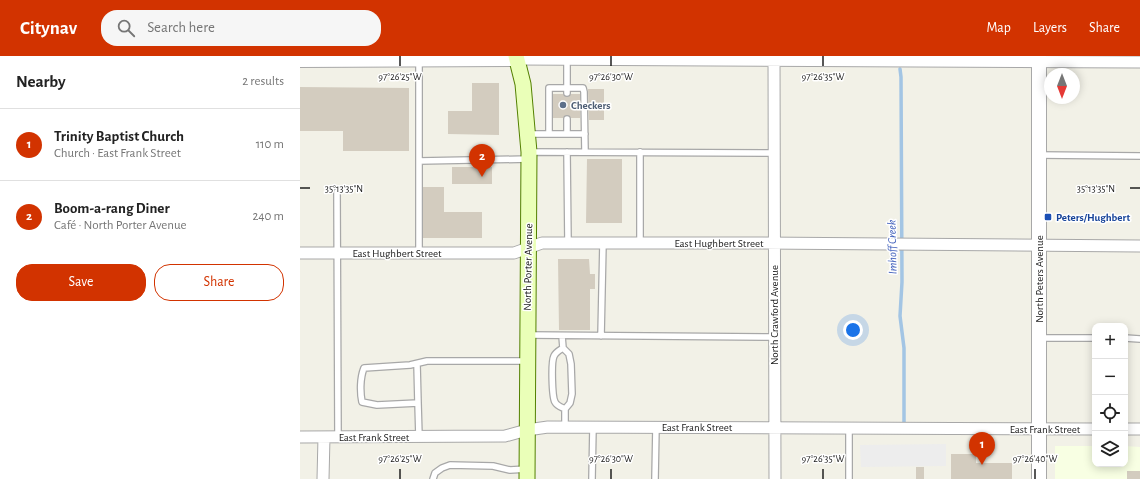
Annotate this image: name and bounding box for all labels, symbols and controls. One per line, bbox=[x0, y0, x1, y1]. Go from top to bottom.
search box bbox=[101, 10, 381, 46]
icon: search bbox=[115, 17, 137, 39]
text: Citynav bbox=[20, 19, 77, 38]
text: Search here bbox=[147, 20, 215, 35]
text: Map bbox=[986, 21, 1011, 35]
text: Layers bbox=[1033, 21, 1067, 35]
text: Share bbox=[1089, 21, 1120, 35]
north arrow bbox=[1044, 68, 1080, 104]
text: 97°26'25"W bbox=[378, 72, 422, 82]
text: 97°26'30"W bbox=[589, 72, 633, 82]
text: 97°26'35"W bbox=[802, 72, 845, 82]
text: Nearby bbox=[16, 73, 66, 90]
text: 2 results bbox=[242, 75, 284, 88]
marker: Checkers bbox=[558, 100, 568, 110]
place label: Checkers bbox=[571, 100, 611, 111]
text: Trinity Baptist Church bbox=[54, 129, 184, 144]
text: 1 bbox=[27, 138, 31, 151]
text: 110 m bbox=[256, 138, 284, 151]
pin: 2 bbox=[469, 144, 495, 177]
text: Church · East Frank Street bbox=[54, 147, 181, 160]
text: 35°13'35"N bbox=[325, 184, 363, 194]
text: 35°13'35"N bbox=[1077, 184, 1115, 194]
text: Boom-a-rang Diner bbox=[54, 201, 170, 216]
text: 2 bbox=[26, 210, 32, 223]
text: 240 m bbox=[252, 210, 284, 223]
marker: Peters/Hughbert bbox=[1043, 212, 1053, 222]
place label: Peters/Hughbert bbox=[1056, 212, 1130, 223]
text: Café · North Porter Avenue bbox=[54, 219, 187, 232]
water label: Imhoff Creek bbox=[886, 219, 898, 274]
street label: North Porter Avenue bbox=[522, 223, 534, 311]
street label: North Peters Avenue bbox=[1034, 235, 1045, 323]
street label: East Hughbert Street bbox=[674, 238, 764, 249]
street label: East Hughbert Street bbox=[352, 248, 442, 259]
button: Save bbox=[16, 264, 146, 301]
button: Share bbox=[154, 264, 284, 301]
street label: North Crawford Avenue bbox=[769, 265, 780, 365]
your location bbox=[843, 320, 863, 340]
map controls bbox=[1092, 323, 1128, 467]
button: + bbox=[1092, 323, 1128, 359]
button: − bbox=[1092, 359, 1128, 395]
button: locate bbox=[1092, 395, 1128, 431]
street label: East Frank Street bbox=[662, 422, 733, 433]
street label: East Frank Street bbox=[1010, 424, 1081, 435]
button: layers bbox=[1092, 431, 1128, 467]
street label: East Frank Street bbox=[339, 432, 410, 443]
pin: 1 bbox=[969, 432, 995, 465]
text: 97°26'25"W bbox=[378, 454, 422, 464]
text: 97°26'30"W bbox=[589, 454, 633, 464]
text: 97°26'35"W bbox=[802, 454, 845, 464]
text: 97°26'40"W bbox=[1013, 454, 1057, 464]

